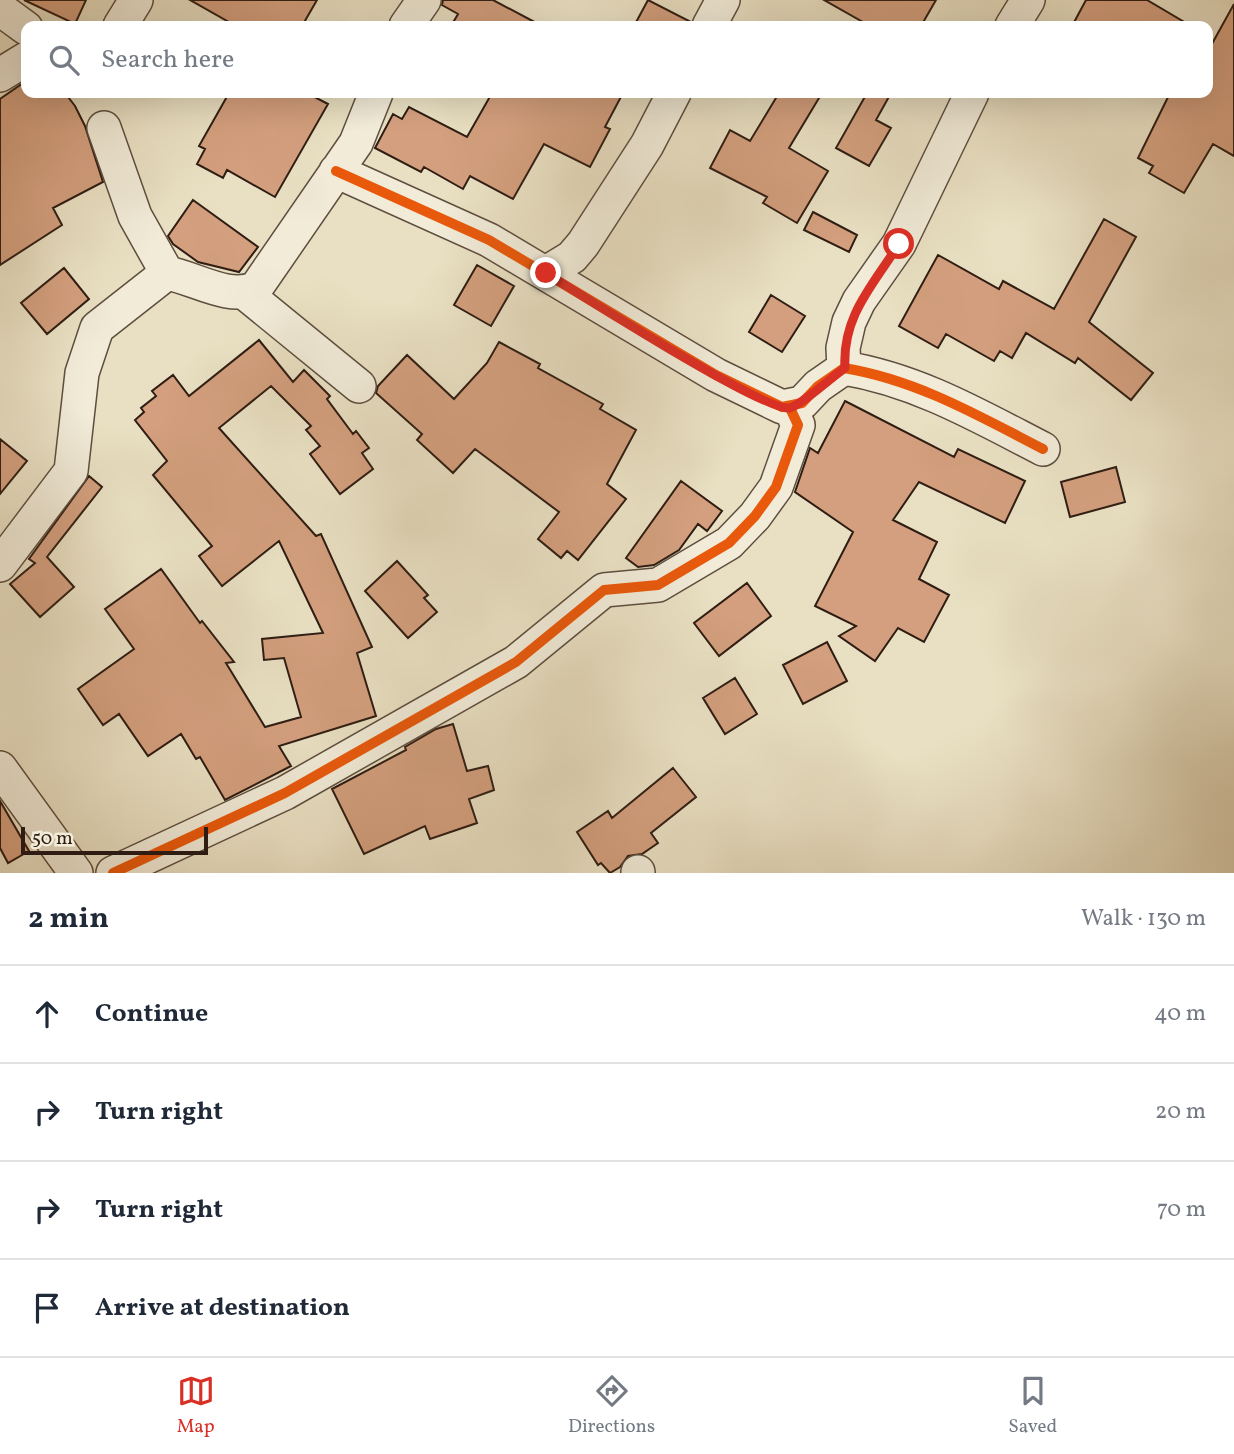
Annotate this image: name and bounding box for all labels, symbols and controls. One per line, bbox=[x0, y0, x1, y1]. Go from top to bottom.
search box bbox=[21, 21, 1213, 98]
icon: search bbox=[45, 41, 83, 79]
text: Search here bbox=[101, 42, 234, 78]
route start bbox=[883, 228, 914, 259]
route end bbox=[530, 257, 561, 288]
scale bar bbox=[21, 824, 208, 856]
text: 50 m bbox=[32, 826, 73, 852]
text: 2 min bbox=[28, 898, 109, 940]
text: Walk · 130 m bbox=[1081, 903, 1206, 935]
icon: ahead bbox=[28, 995, 66, 1033]
text: Continue bbox=[95, 996, 208, 1032]
text: 40 m bbox=[1154, 998, 1206, 1030]
icon: right bbox=[28, 1093, 66, 1131]
text: Turn right bbox=[95, 1094, 223, 1130]
text: 20 m bbox=[1155, 1096, 1206, 1128]
icon: right bbox=[28, 1191, 66, 1229]
text: Turn right bbox=[95, 1192, 223, 1228]
text: 70 m bbox=[1157, 1194, 1206, 1226]
icon: arrive bbox=[28, 1289, 66, 1327]
text: Arrive at destination bbox=[95, 1290, 350, 1326]
tab: Map bbox=[177, 1372, 215, 1440]
tab: Directions bbox=[568, 1372, 655, 1440]
tab: Saved bbox=[1008, 1372, 1057, 1440]

